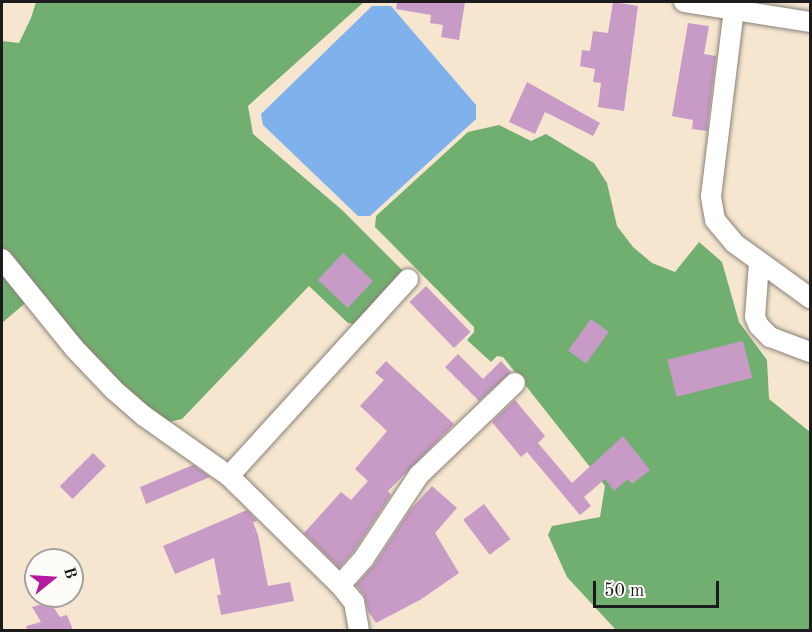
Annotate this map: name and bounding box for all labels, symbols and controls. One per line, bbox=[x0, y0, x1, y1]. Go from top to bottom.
north arrow bbox=[24, 548, 84, 608]
text: B bbox=[60, 565, 79, 581]
scale bar bbox=[596, 569, 722, 607]
text: 50 m bbox=[604, 582, 644, 600]

